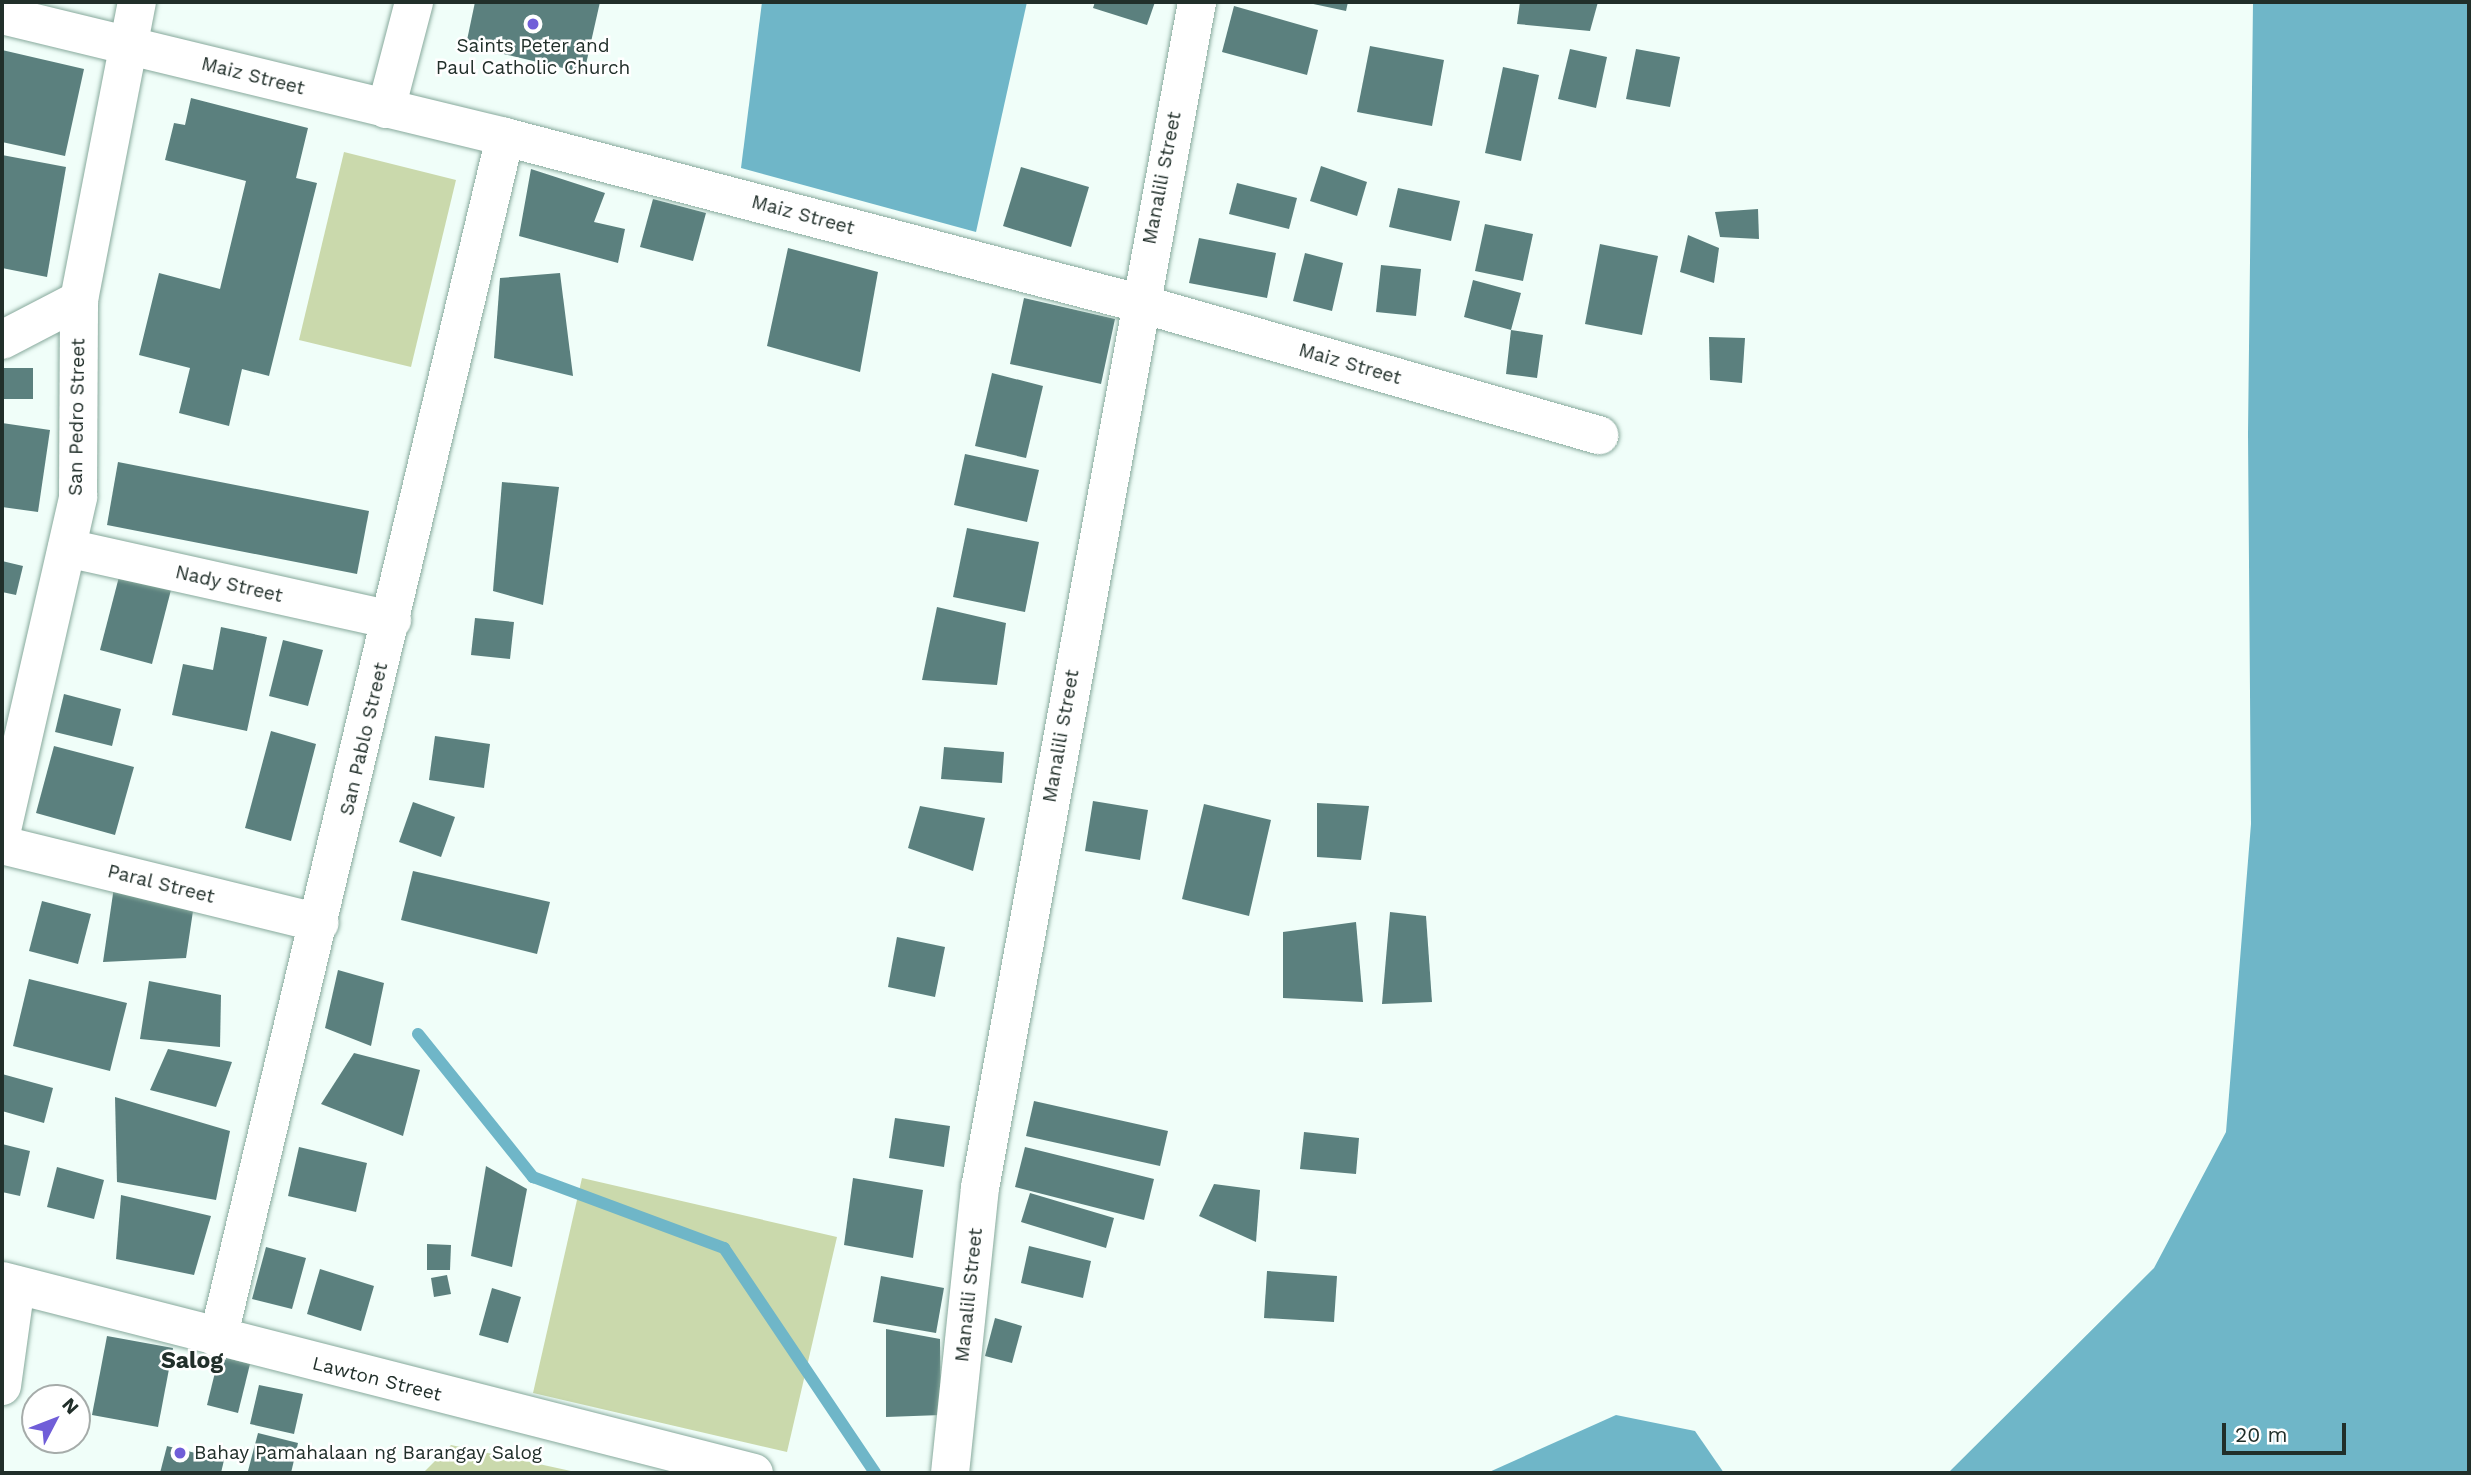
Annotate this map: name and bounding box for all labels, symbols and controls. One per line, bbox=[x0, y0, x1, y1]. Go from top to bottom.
marker: Saints Peter and Paul Catholic Church bbox=[525, 16, 541, 32]
place label: Saints Peter and Paul Catholic Church bbox=[435, 35, 631, 79]
street label: Maiz Street bbox=[199, 52, 307, 100]
street label: Manalili Street bbox=[1138, 110, 1186, 246]
street label: Maiz Street bbox=[749, 190, 857, 240]
street label: San Pedro Street bbox=[64, 338, 90, 496]
street label: Maiz Street bbox=[1296, 338, 1404, 390]
street label: Nady Street bbox=[173, 561, 285, 607]
street label: San Pablo Street bbox=[335, 660, 393, 818]
street label: Manalili Street bbox=[1038, 668, 1084, 804]
street label: Paral Street bbox=[105, 860, 217, 908]
street label: Manalili Street bbox=[951, 1227, 987, 1363]
district label: Salog bbox=[161, 1347, 223, 1375]
street label: Lawton Street bbox=[310, 1352, 444, 1406]
north arrow bbox=[21, 1384, 91, 1454]
text: N bbox=[57, 1393, 84, 1419]
scale bar bbox=[2226, 1408, 2350, 1452]
text: 20 m bbox=[2235, 1422, 2287, 1447]
place label: Bahay Pamahalaan ng Barangay Salog bbox=[194, 1442, 543, 1464]
marker: Bahay Pamahalaan ng Barangay Salog bbox=[172, 1445, 188, 1461]

